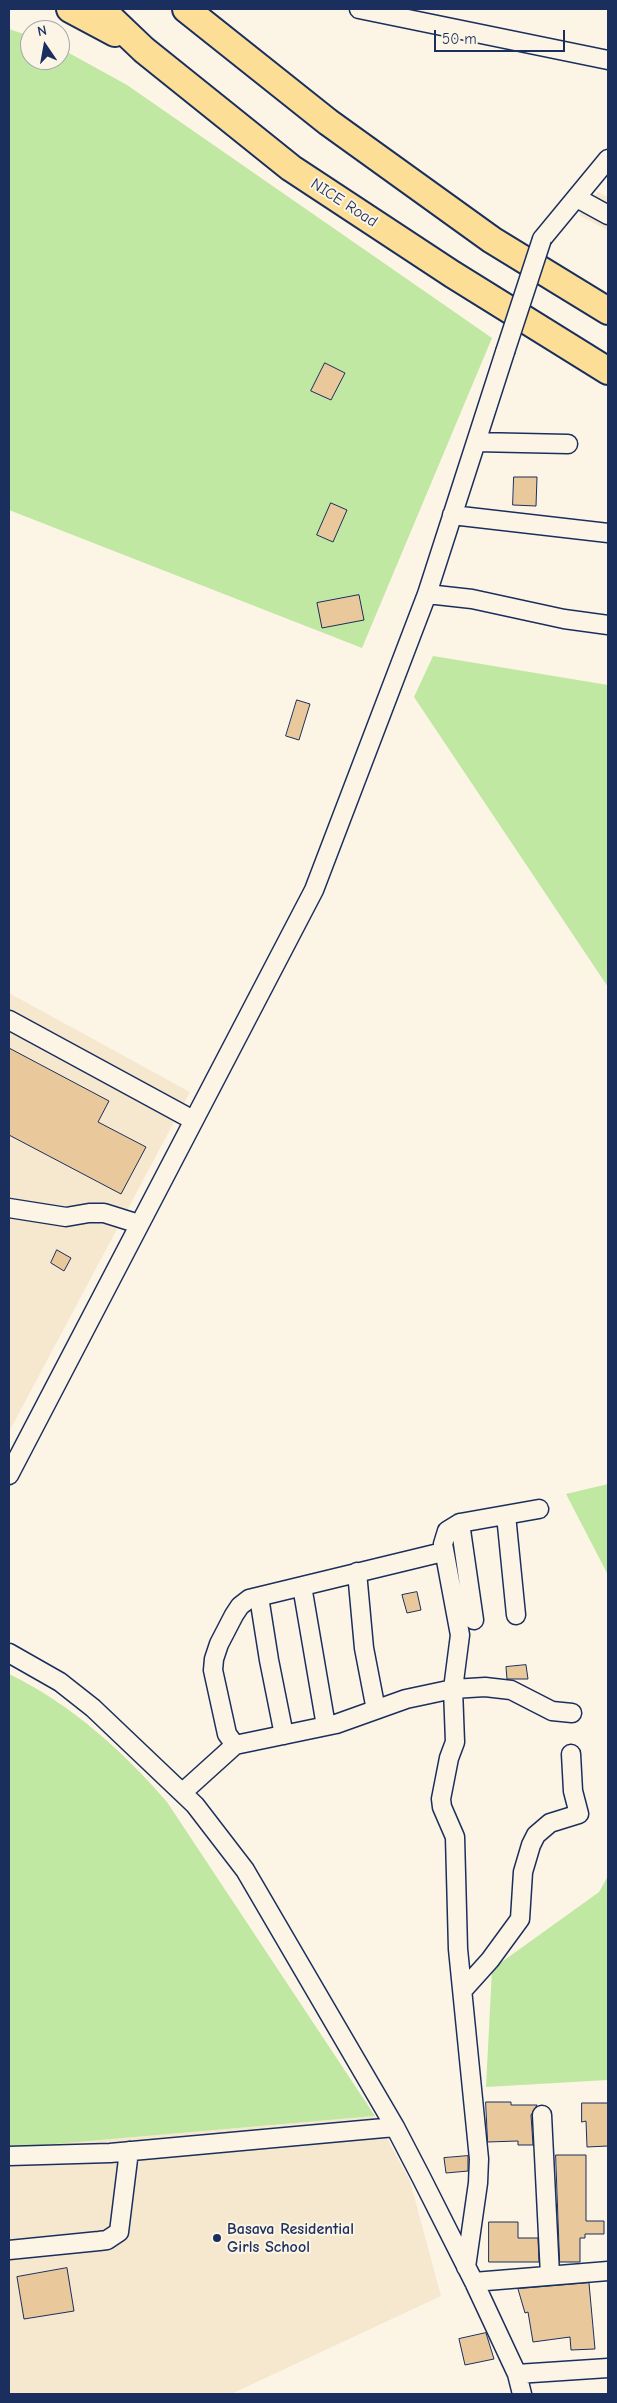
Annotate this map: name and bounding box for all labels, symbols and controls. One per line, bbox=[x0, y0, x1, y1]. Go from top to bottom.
north arrow bbox=[20, 20, 70, 70]
scale bar bbox=[437, 20, 568, 52]
text: N bbox=[36, 22, 48, 40]
text: 50 m bbox=[442, 30, 477, 48]
street label: NICE Road bbox=[307, 174, 381, 232]
place label: Basava Residential Girls School bbox=[227, 2219, 354, 2257]
marker: Basava Residential Girls School bbox=[211, 2232, 223, 2244]

